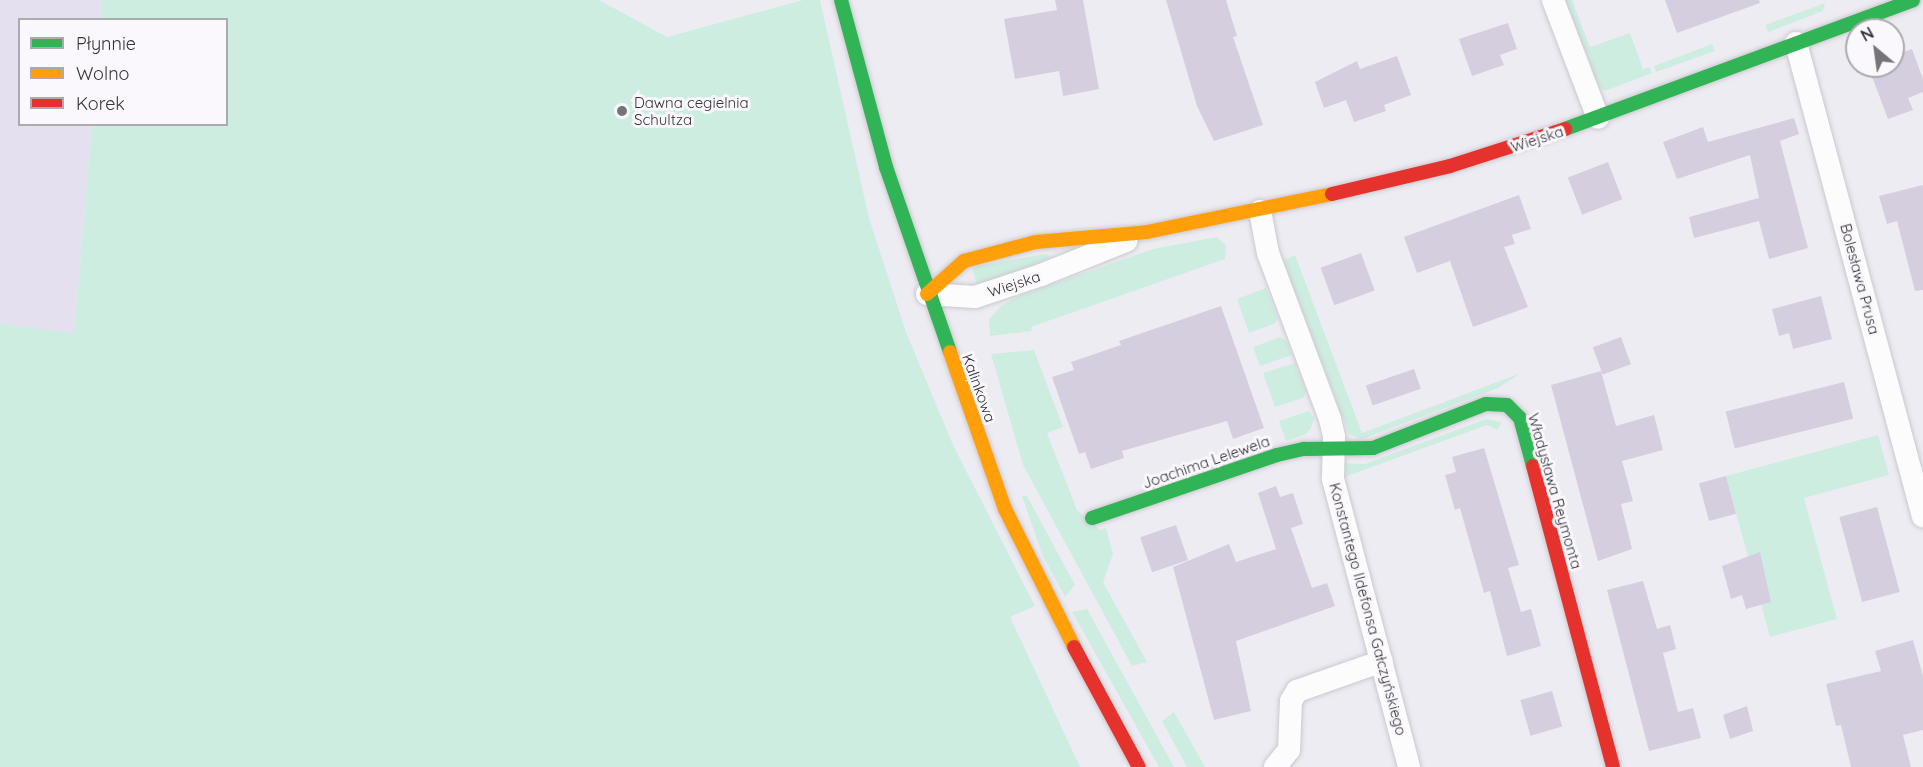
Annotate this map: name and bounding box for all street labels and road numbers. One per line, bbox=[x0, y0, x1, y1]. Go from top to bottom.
street label: Wiejska bbox=[1508, 122, 1566, 156]
street label: Bolesława Prusa bbox=[1837, 222, 1883, 336]
street label: Wiejska bbox=[985, 267, 1043, 301]
street label: Kalinkowa bbox=[958, 351, 1000, 425]
street label: Władysława Reymonta bbox=[1524, 411, 1586, 571]
street label: Joachima Lelewela bbox=[1140, 432, 1272, 492]
street label: Konstantego Ildefonsa Gałczyńskiego bbox=[1326, 481, 1410, 737]

